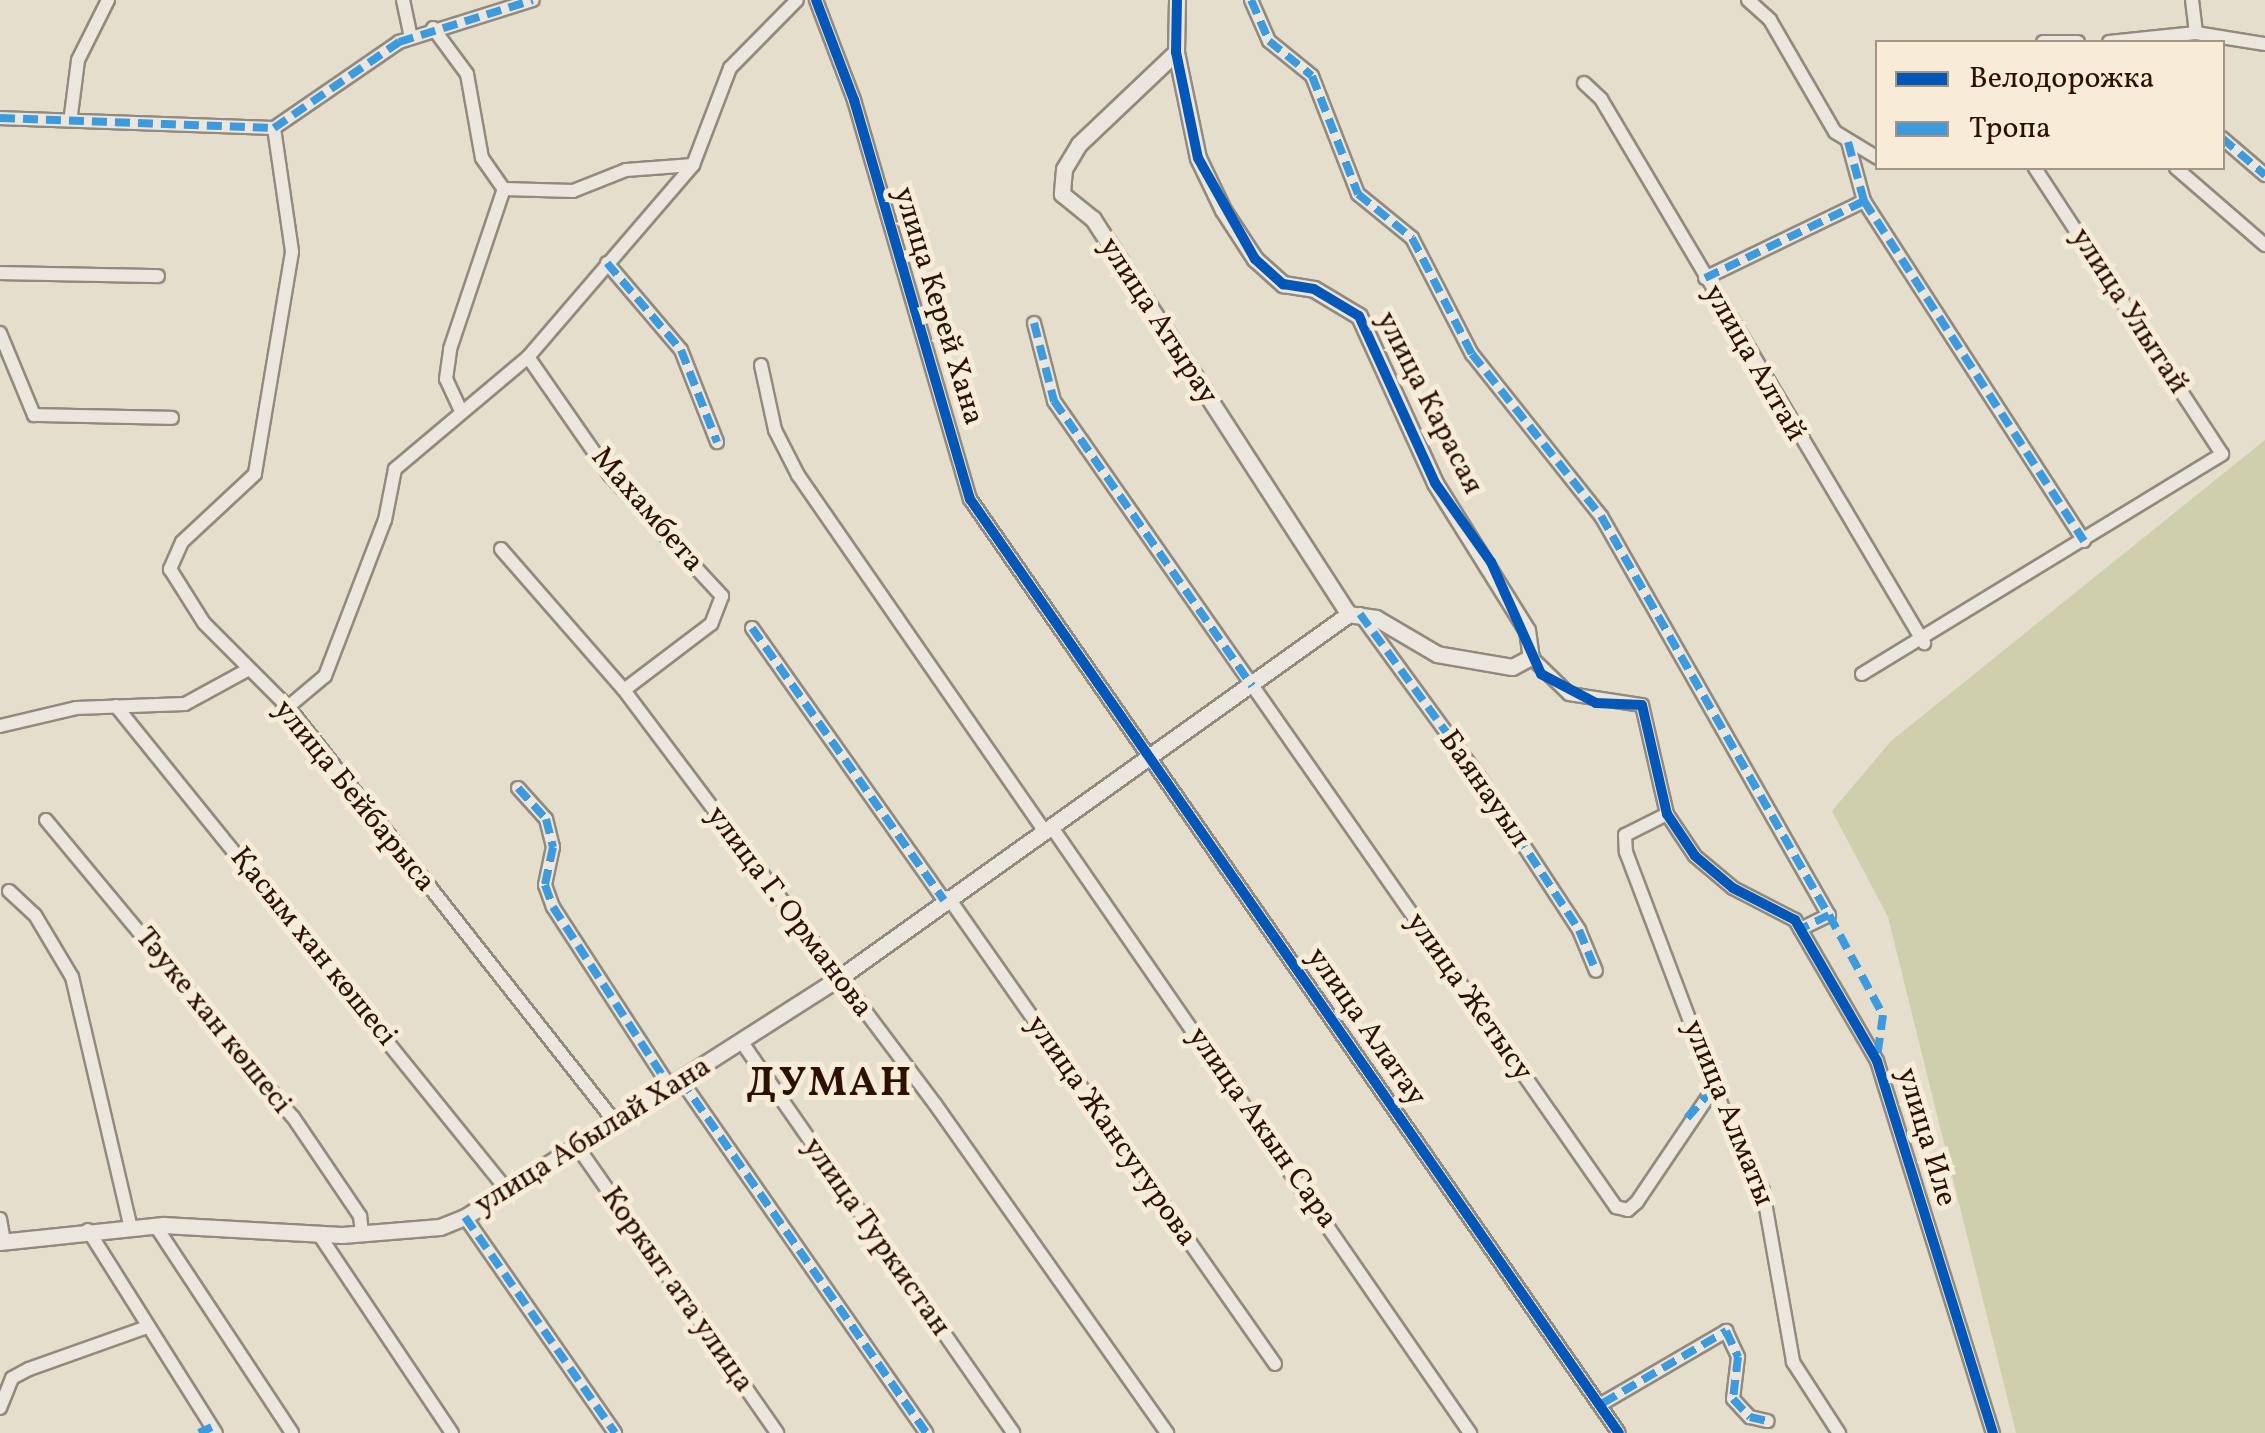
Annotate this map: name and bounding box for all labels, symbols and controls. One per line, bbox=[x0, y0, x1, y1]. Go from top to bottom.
legend bbox=[1875, 40, 2225, 170]
text: Велодорожка bbox=[1969, 58, 2155, 100]
text: Тропа bbox=[1969, 108, 2051, 150]
street label: улица Керей Хана bbox=[885, 183, 991, 429]
street label: улица Улытай bbox=[2062, 221, 2196, 401]
street label: улица Атырау bbox=[1091, 231, 1225, 411]
street label: улица Алтай bbox=[1695, 278, 1813, 448]
street label: улица Карасая bbox=[1368, 306, 1490, 500]
street label: Махамбета bbox=[583, 440, 711, 580]
street label: улица Бейбарыса bbox=[265, 693, 443, 899]
street label: Баянауыл bbox=[1431, 724, 1537, 854]
street label: улица Г. Орманова bbox=[698, 799, 880, 1025]
street label: Қасым хан көшесі bbox=[222, 840, 404, 1054]
street label: улица Жетысу bbox=[1398, 906, 1540, 1088]
street label: Тәуке хан көшесі bbox=[127, 921, 299, 1121]
street label: улица Алатау bbox=[1298, 941, 1434, 1113]
street label: улица Жансугурова bbox=[1018, 1008, 1204, 1254]
street label: улица Алматы bbox=[1674, 1015, 1782, 1211]
street label: улица Акын Сара bbox=[1179, 1020, 1345, 1236]
street label: улица Абылай Хана bbox=[468, 1049, 718, 1223]
district label: ДУМАН bbox=[746, 1061, 914, 1109]
street label: улица Иле bbox=[1888, 1064, 1964, 1210]
street label: улица Туркистан bbox=[794, 1130, 958, 1344]
street label: Коркыт ата улица bbox=[592, 1180, 762, 1400]

